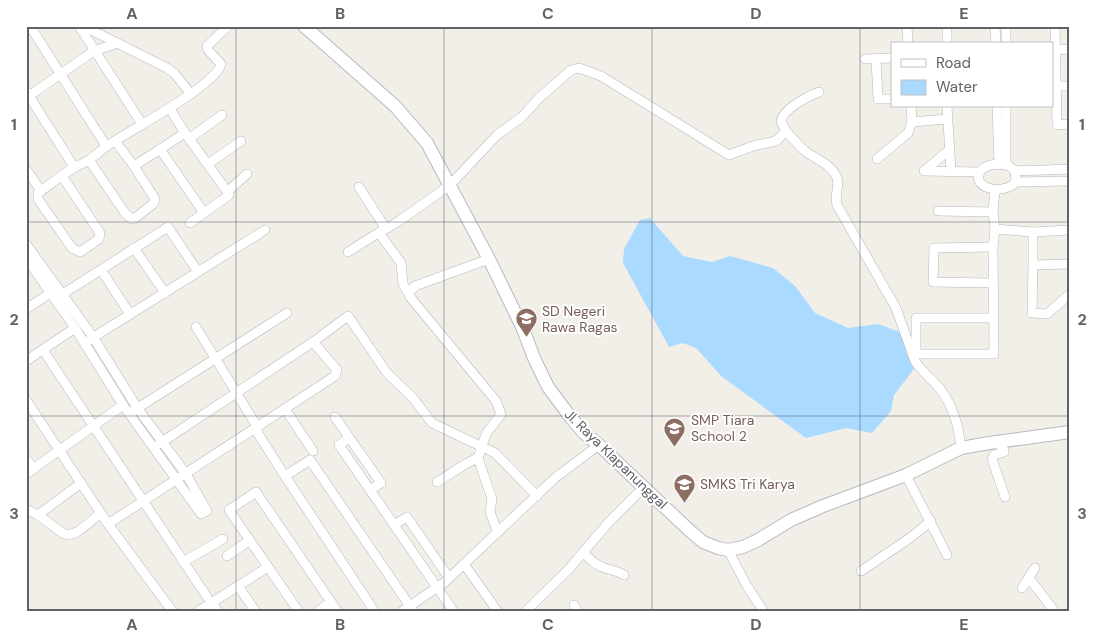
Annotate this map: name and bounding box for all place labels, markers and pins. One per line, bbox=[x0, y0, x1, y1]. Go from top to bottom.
place label: SD Negeri Rawa Ragas bbox=[542, 302, 618, 336]
school or university icon: SD Negeri Rawa Ragas bbox=[514, 307, 538, 338]
place label: SMP Tiara School 2 bbox=[691, 411, 754, 445]
school or university icon: SMP Tiara School 2 bbox=[663, 416, 687, 447]
school or university icon: SMKS Tri Karya bbox=[672, 472, 696, 503]
place label: SMKS Tri Karya bbox=[700, 475, 795, 493]

